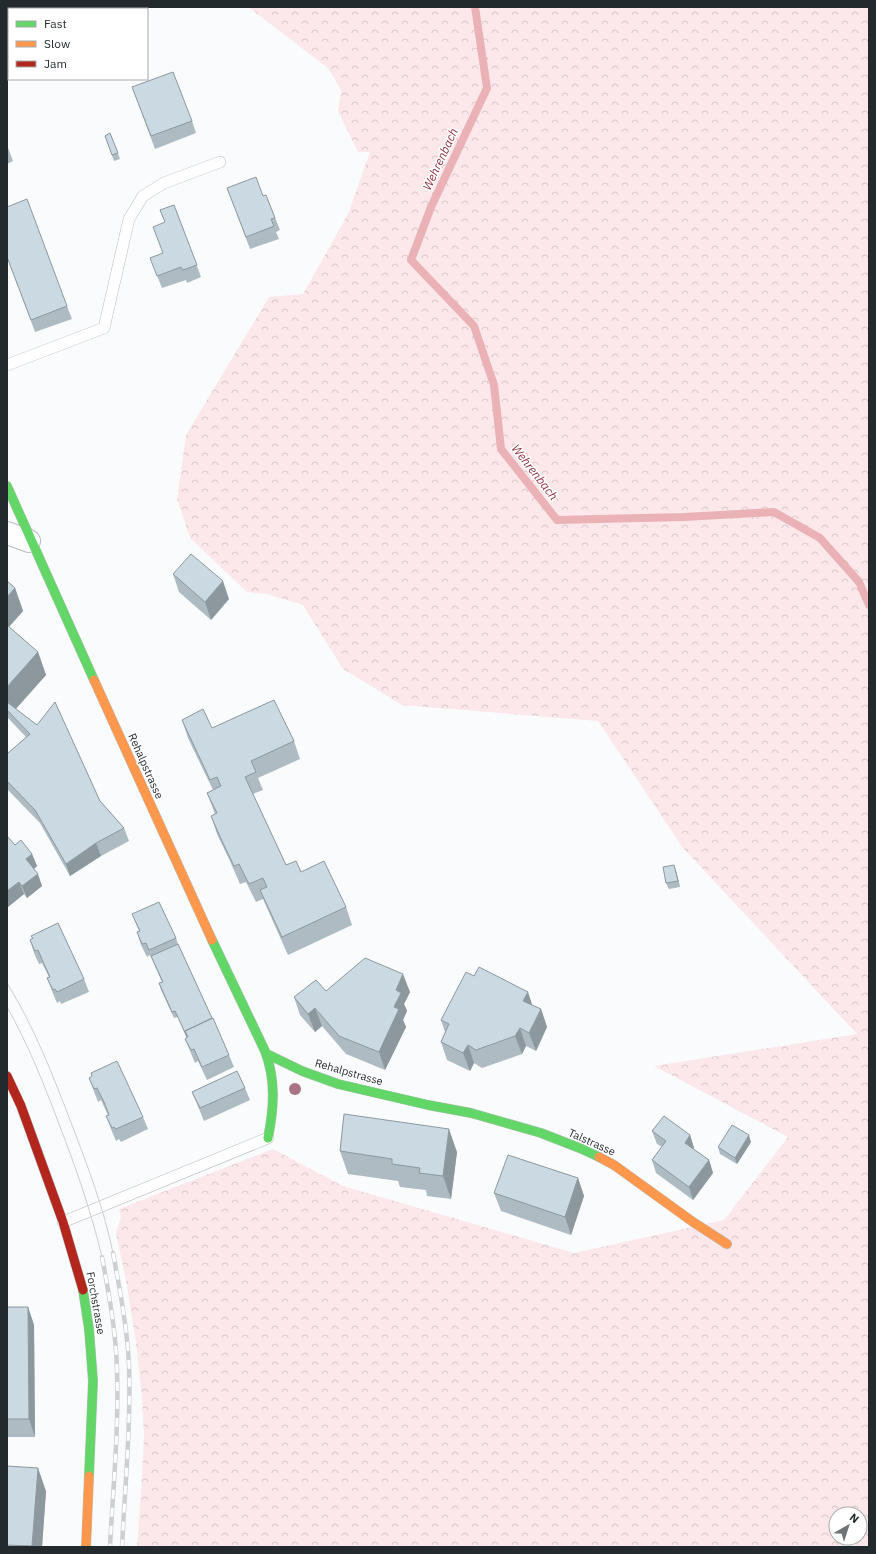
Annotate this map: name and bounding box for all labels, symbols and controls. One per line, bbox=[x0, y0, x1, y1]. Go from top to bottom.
legend bbox=[8, 8, 148, 80]
text: Fast bbox=[44, 16, 67, 31]
text: Slow bbox=[44, 36, 70, 51]
text: Jam bbox=[44, 56, 67, 71]
water label: Wehrenbach bbox=[419, 125, 461, 192]
water label: Wehrenbach bbox=[509, 441, 562, 503]
street label: Rehalpstrasse bbox=[125, 731, 167, 801]
street label: Rehalpstrasse bbox=[313, 1056, 385, 1088]
street label: Talstrasse bbox=[566, 1125, 618, 1159]
street label: Forchstrasse bbox=[84, 1271, 108, 1335]
north arrow bbox=[828, 1506, 868, 1546]
text: N bbox=[847, 1510, 862, 1526]

